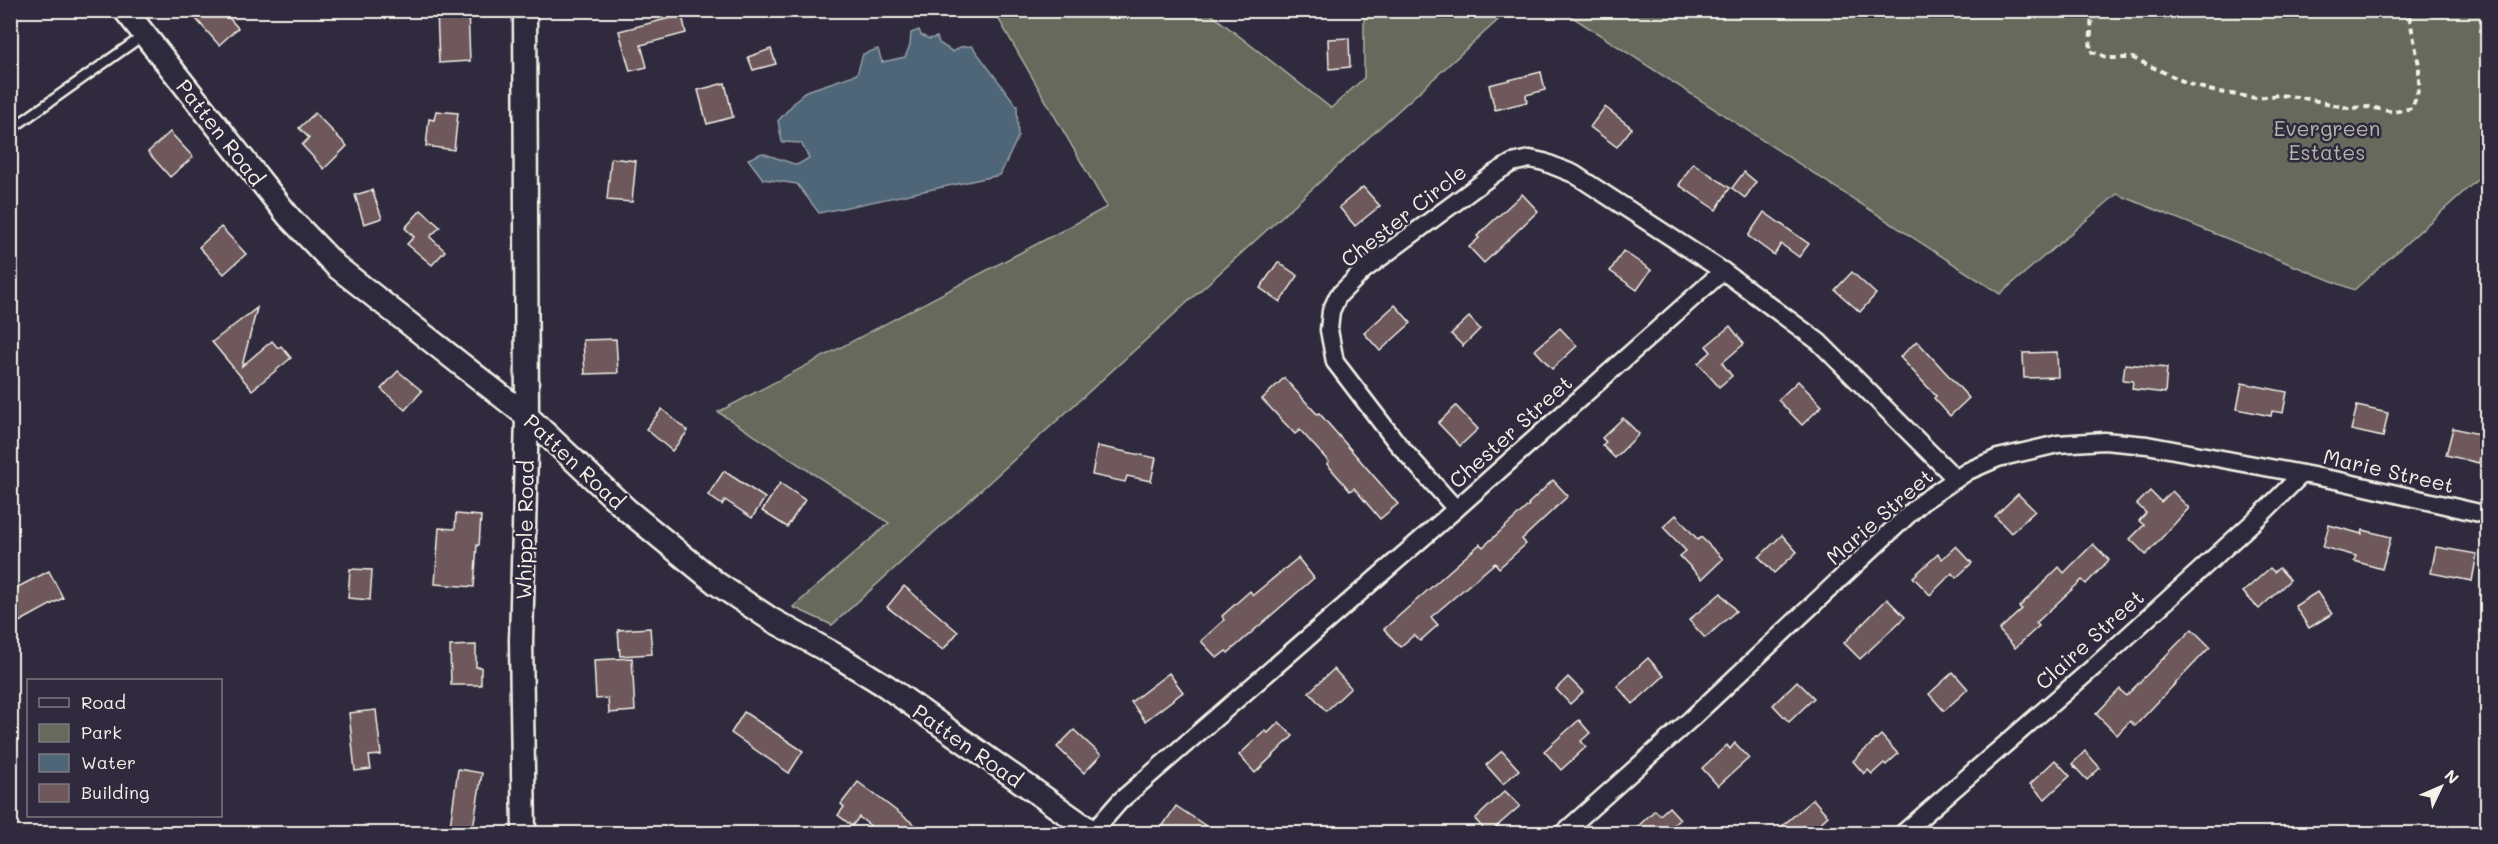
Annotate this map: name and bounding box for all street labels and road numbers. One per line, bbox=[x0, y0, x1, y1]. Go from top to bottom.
street label: Patten Road bbox=[171, 73, 271, 191]
street label: Chester Circle bbox=[1335, 158, 1471, 272]
street label: Chester Street bbox=[1443, 369, 1577, 493]
street label: Patten Road bbox=[519, 407, 631, 515]
street label: Marie Street bbox=[2321, 442, 2457, 498]
street label: Whipple Road bbox=[509, 460, 539, 600]
street label: Marie Street bbox=[1820, 462, 1938, 570]
street label: Claire Street bbox=[2029, 583, 2149, 695]
street label: Patten Road bbox=[908, 697, 1028, 793]

